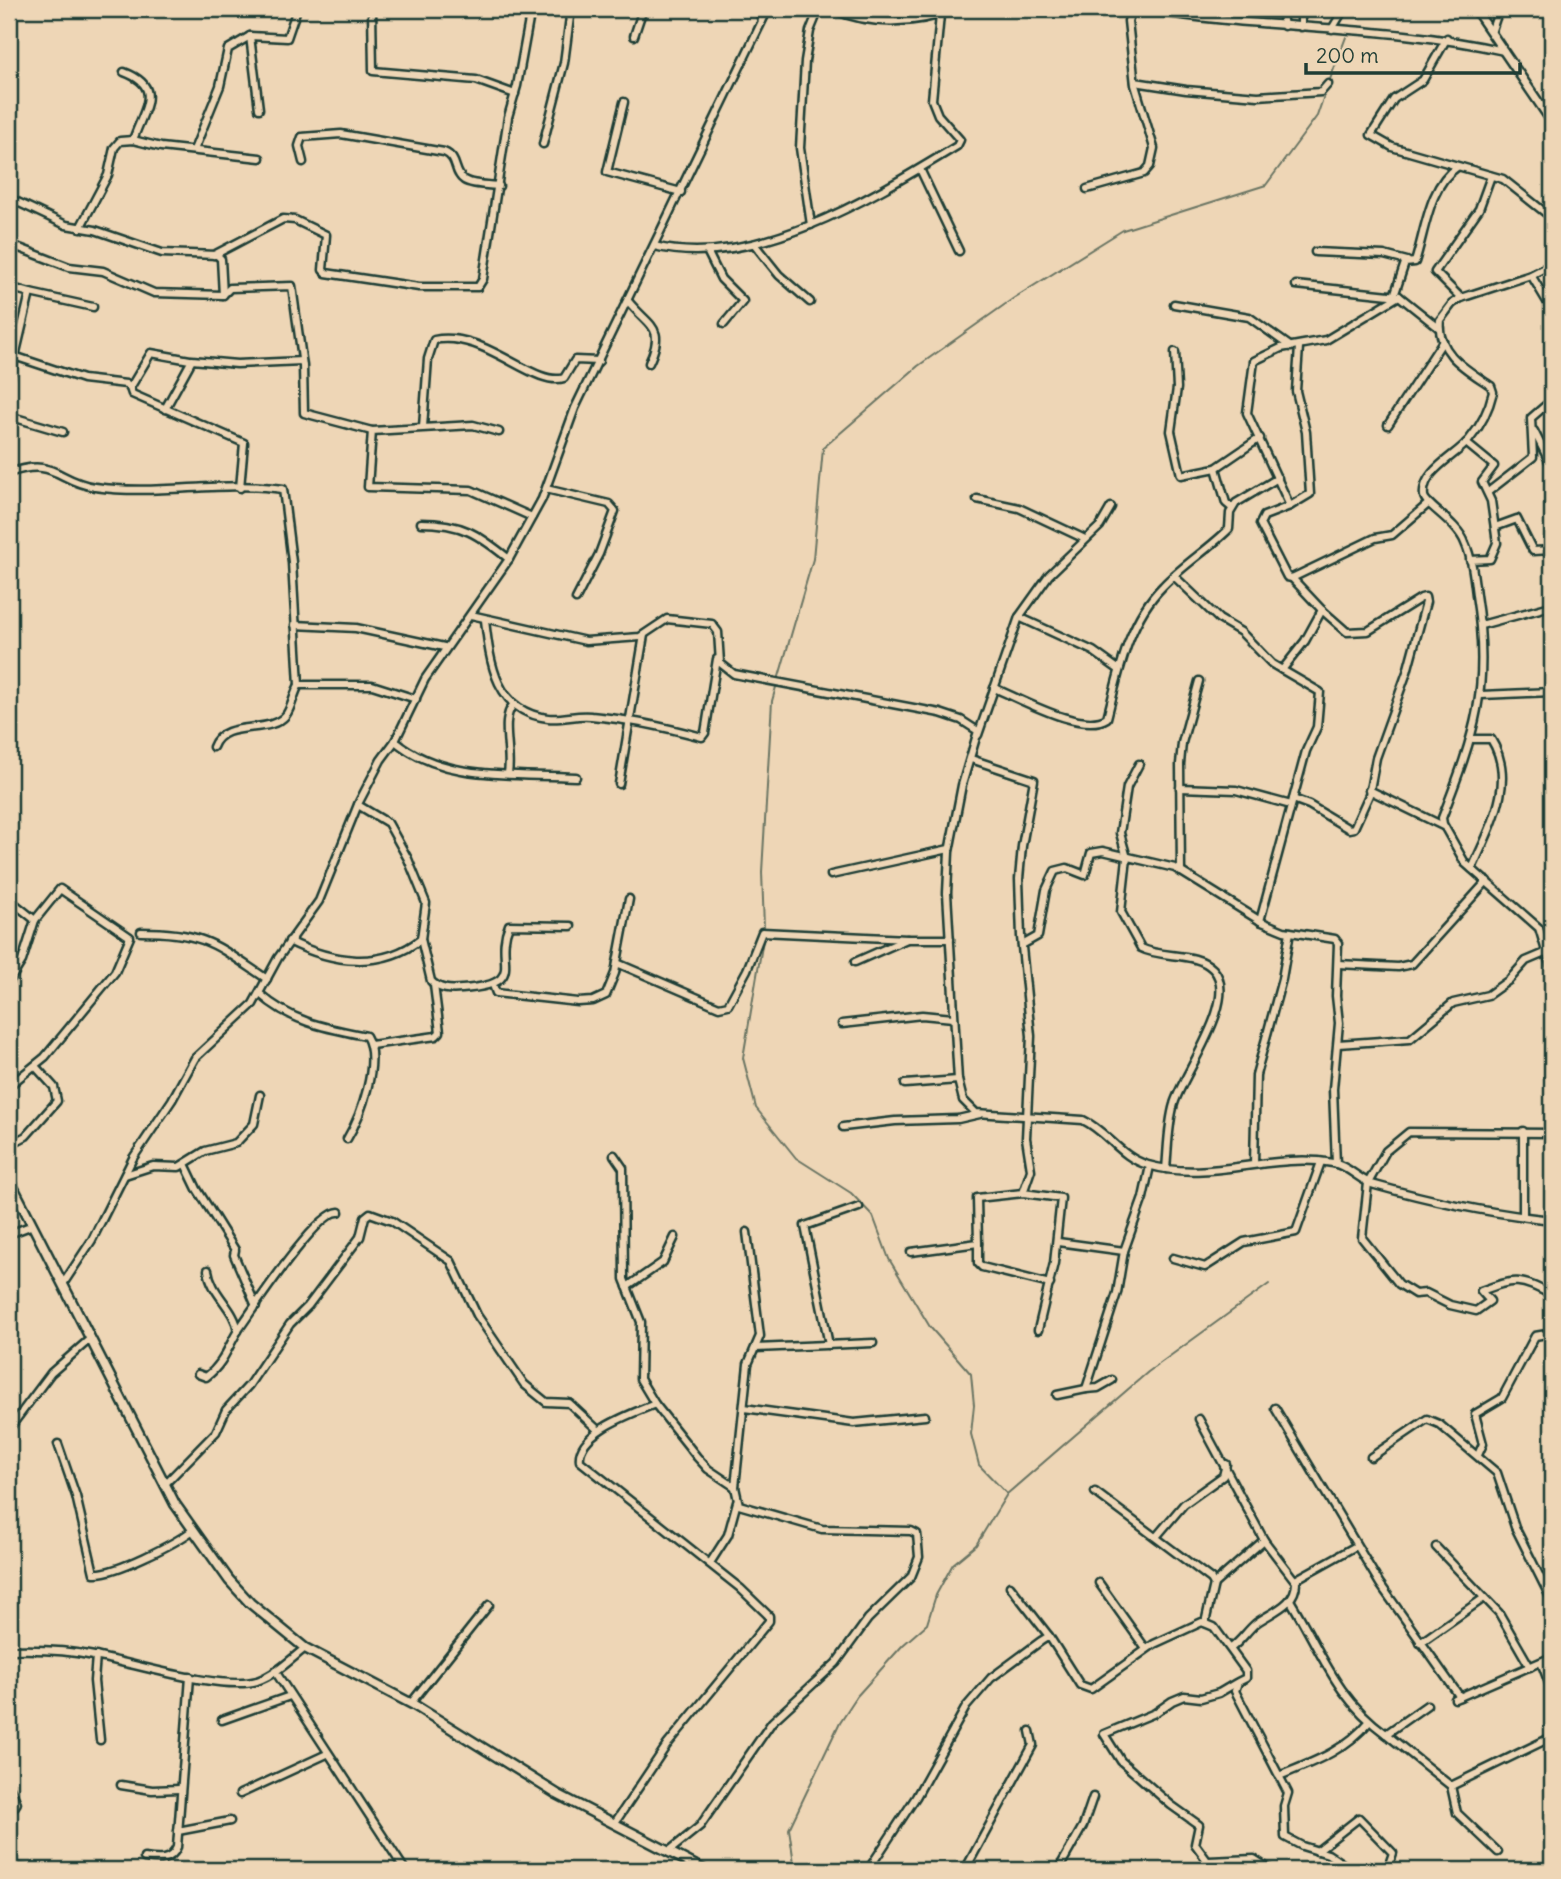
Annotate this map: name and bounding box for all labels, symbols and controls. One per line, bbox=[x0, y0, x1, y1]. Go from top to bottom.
scale bar bbox=[1306, 32, 1519, 76]
text: 200 m bbox=[1316, 42, 1379, 69]

